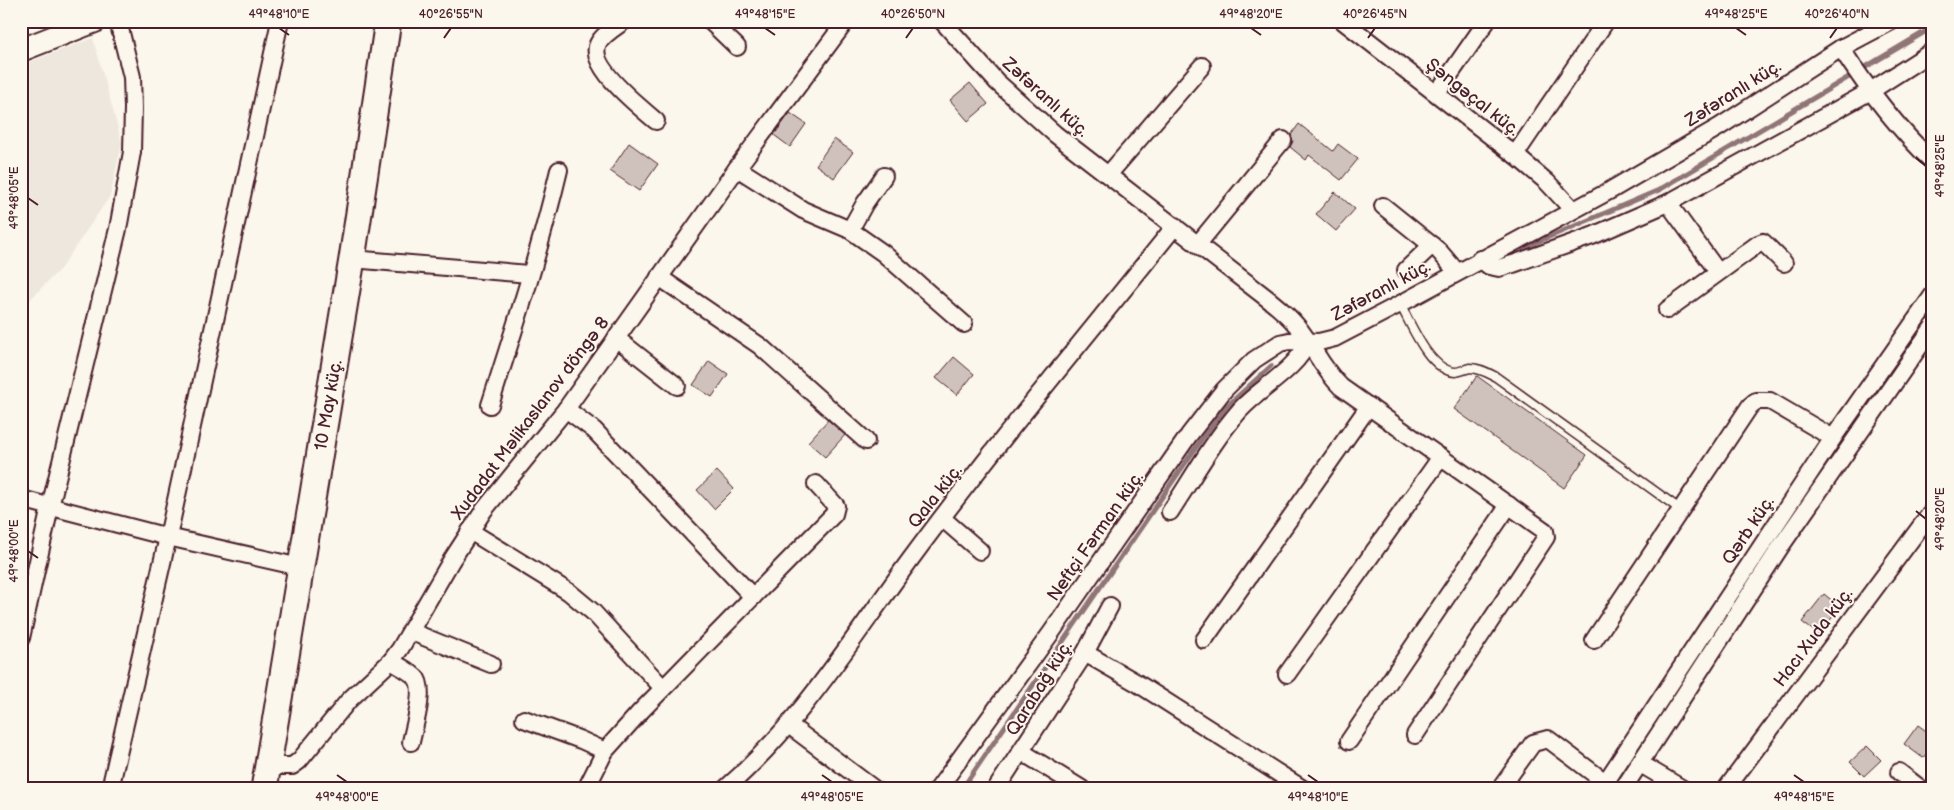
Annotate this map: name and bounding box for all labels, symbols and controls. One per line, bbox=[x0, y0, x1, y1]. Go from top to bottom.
text: 49°48'10"E bbox=[249, 7, 310, 22]
text: 40°26'55"N bbox=[419, 7, 483, 22]
text: 49°48'15"E bbox=[735, 7, 795, 22]
text: 40°26'50"N bbox=[881, 7, 945, 22]
text: 49°48'20"E bbox=[1219, 7, 1283, 22]
text: 40°26'45"N bbox=[1343, 7, 1407, 22]
text: 49°48'25"E bbox=[1704, 7, 1768, 22]
text: 40°26'40"N bbox=[1805, 7, 1869, 22]
street label: Zəfəranlı küç. bbox=[997, 52, 1093, 142]
street label: Şəngəçal küç. bbox=[1422, 54, 1524, 141]
street label: Zəfəranlı küç. bbox=[1681, 56, 1785, 132]
text: 49°48'25"E bbox=[1933, 134, 1948, 198]
text: 49°48'05"E bbox=[7, 166, 22, 230]
street label: Zəfəranlı küç. bbox=[1327, 256, 1434, 326]
street label: Xudadat Məlikaslanov döngə 8 bbox=[447, 313, 614, 525]
street label: 10 May küç. bbox=[310, 358, 347, 452]
street label: Qala küç. bbox=[904, 460, 967, 532]
street label: Neftçi Fərman küç. bbox=[1043, 467, 1148, 605]
text: 49°48'20"E bbox=[1933, 487, 1948, 551]
street label: Qərb küç. bbox=[1718, 492, 1779, 569]
text: 49°48'00"E bbox=[7, 519, 22, 583]
street label: Hacı Xuda küç. bbox=[1769, 584, 1857, 691]
street label: Qarabağ küç. bbox=[1002, 637, 1077, 740]
text: 49°48'00"E bbox=[315, 790, 379, 805]
text: 49°48'05"E bbox=[800, 790, 864, 805]
text: 49°48'10"E bbox=[1288, 790, 1349, 805]
text: 49°48'15"E bbox=[1774, 790, 1834, 805]

